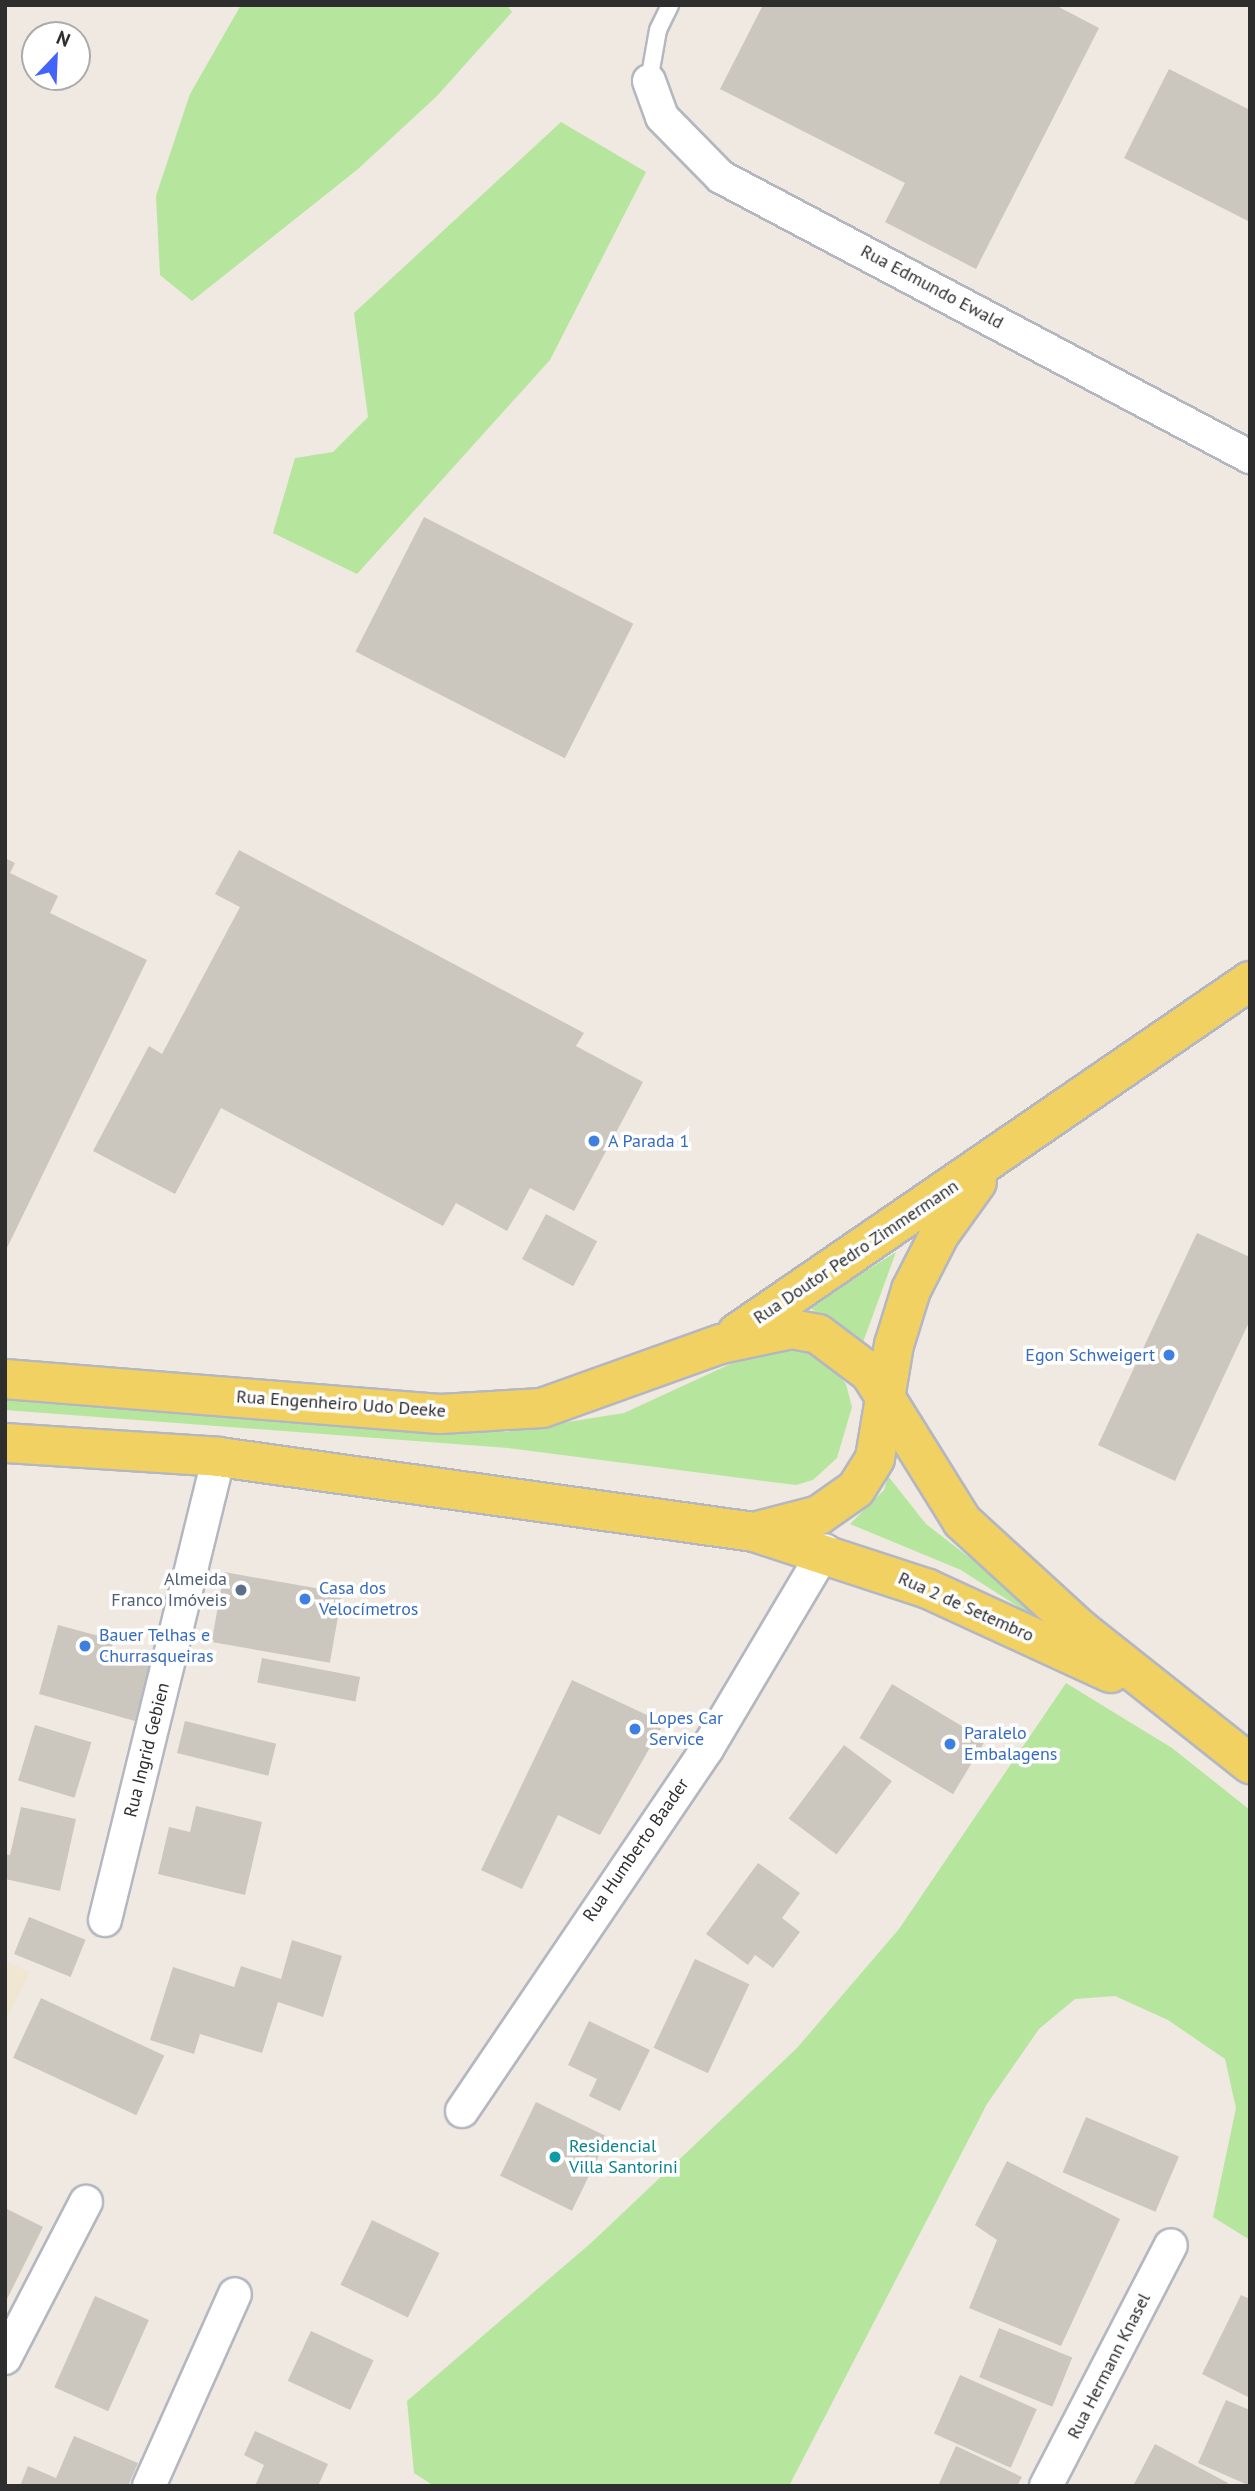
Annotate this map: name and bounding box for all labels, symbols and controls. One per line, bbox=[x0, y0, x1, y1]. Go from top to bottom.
north arrow bbox=[21, 21, 91, 91]
text: N bbox=[53, 25, 74, 52]
street label: Rua Edmundo Ewald bbox=[857, 240, 1007, 334]
place label: A Parada 1 bbox=[608, 1130, 690, 1152]
marker: A Parada 1 bbox=[586, 1133, 602, 1149]
street label: Rua Doutor Pedro Zimmermann bbox=[749, 1175, 963, 1329]
place label: Egon Schweigert bbox=[1025, 1344, 1155, 1366]
marker: Egon Schweigert bbox=[1161, 1347, 1177, 1363]
street label: Rua Engenheiro Udo Deeke bbox=[236, 1386, 446, 1422]
street label: Rua 2 de Setembro bbox=[895, 1567, 1037, 1647]
place label: Almeida Franco Imóveis bbox=[111, 1569, 227, 1612]
place label: Casa dos Velocímetros bbox=[319, 1578, 418, 1620]
marker: Almeida Franco Imóveis bbox=[233, 1582, 249, 1598]
marker: Casa dos Velocímetros bbox=[297, 1591, 313, 1607]
place label: Bauer Telhas e Churrasqueiras bbox=[99, 1625, 214, 1668]
marker: Bauer Telhas e Churrasqueiras bbox=[77, 1638, 93, 1654]
street label: Rua Ingrid Gebien bbox=[120, 1681, 174, 1819]
place label: Lopes Car Service bbox=[649, 1708, 723, 1750]
marker: Lopes Car Service bbox=[627, 1721, 643, 1737]
place label: Paralelo Embalagens bbox=[964, 1723, 1057, 1766]
marker: Paralelo Embalagens bbox=[942, 1736, 958, 1752]
street label: Rua Humberto Baader bbox=[579, 1774, 693, 1926]
place label: Residencial Villa Santorini bbox=[569, 2136, 678, 2178]
marker: Residencial Villa Santorini bbox=[547, 2149, 563, 2165]
street label: Rua Hermann Knasel bbox=[1063, 2290, 1155, 2442]

